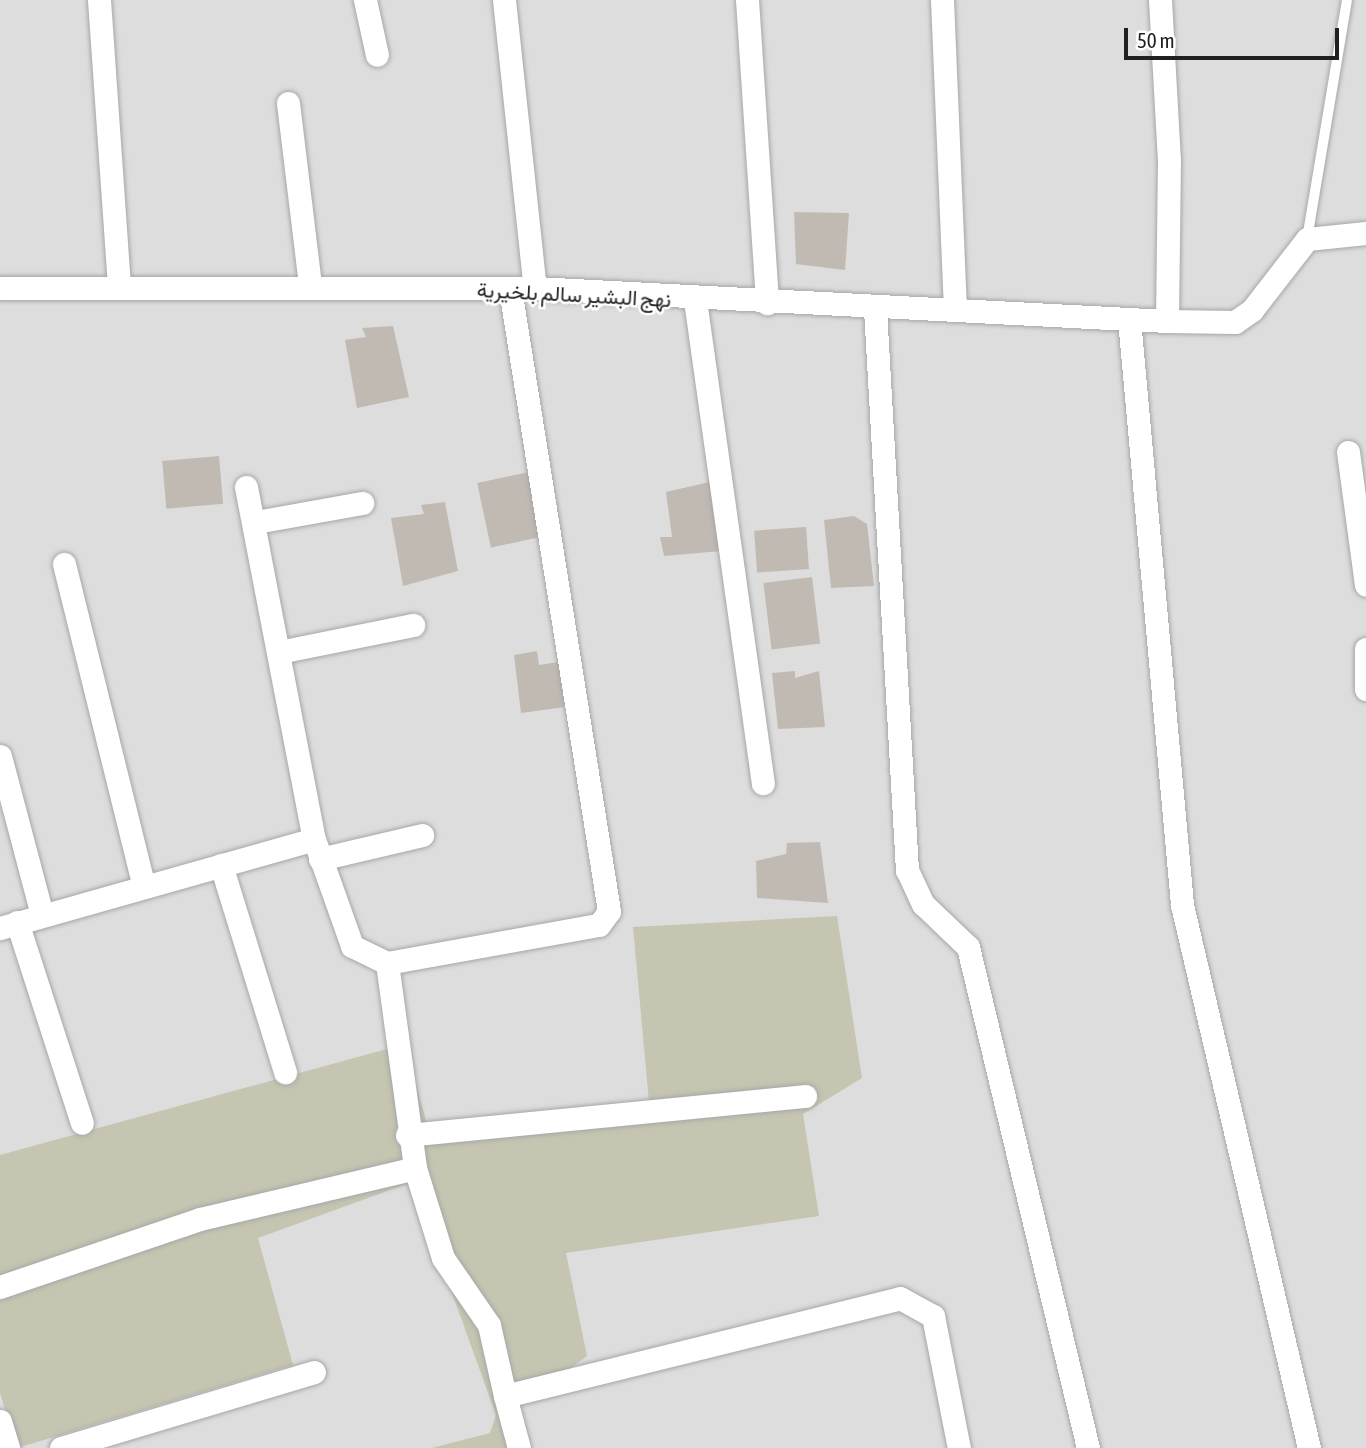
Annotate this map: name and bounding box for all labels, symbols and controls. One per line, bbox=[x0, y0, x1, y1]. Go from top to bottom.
scale bar bbox=[1128, 14, 1343, 58]
text: 50 m bbox=[1137, 28, 1175, 52]
street label: نهج البشير سالم بلخيرية bbox=[476, 276, 672, 312]

